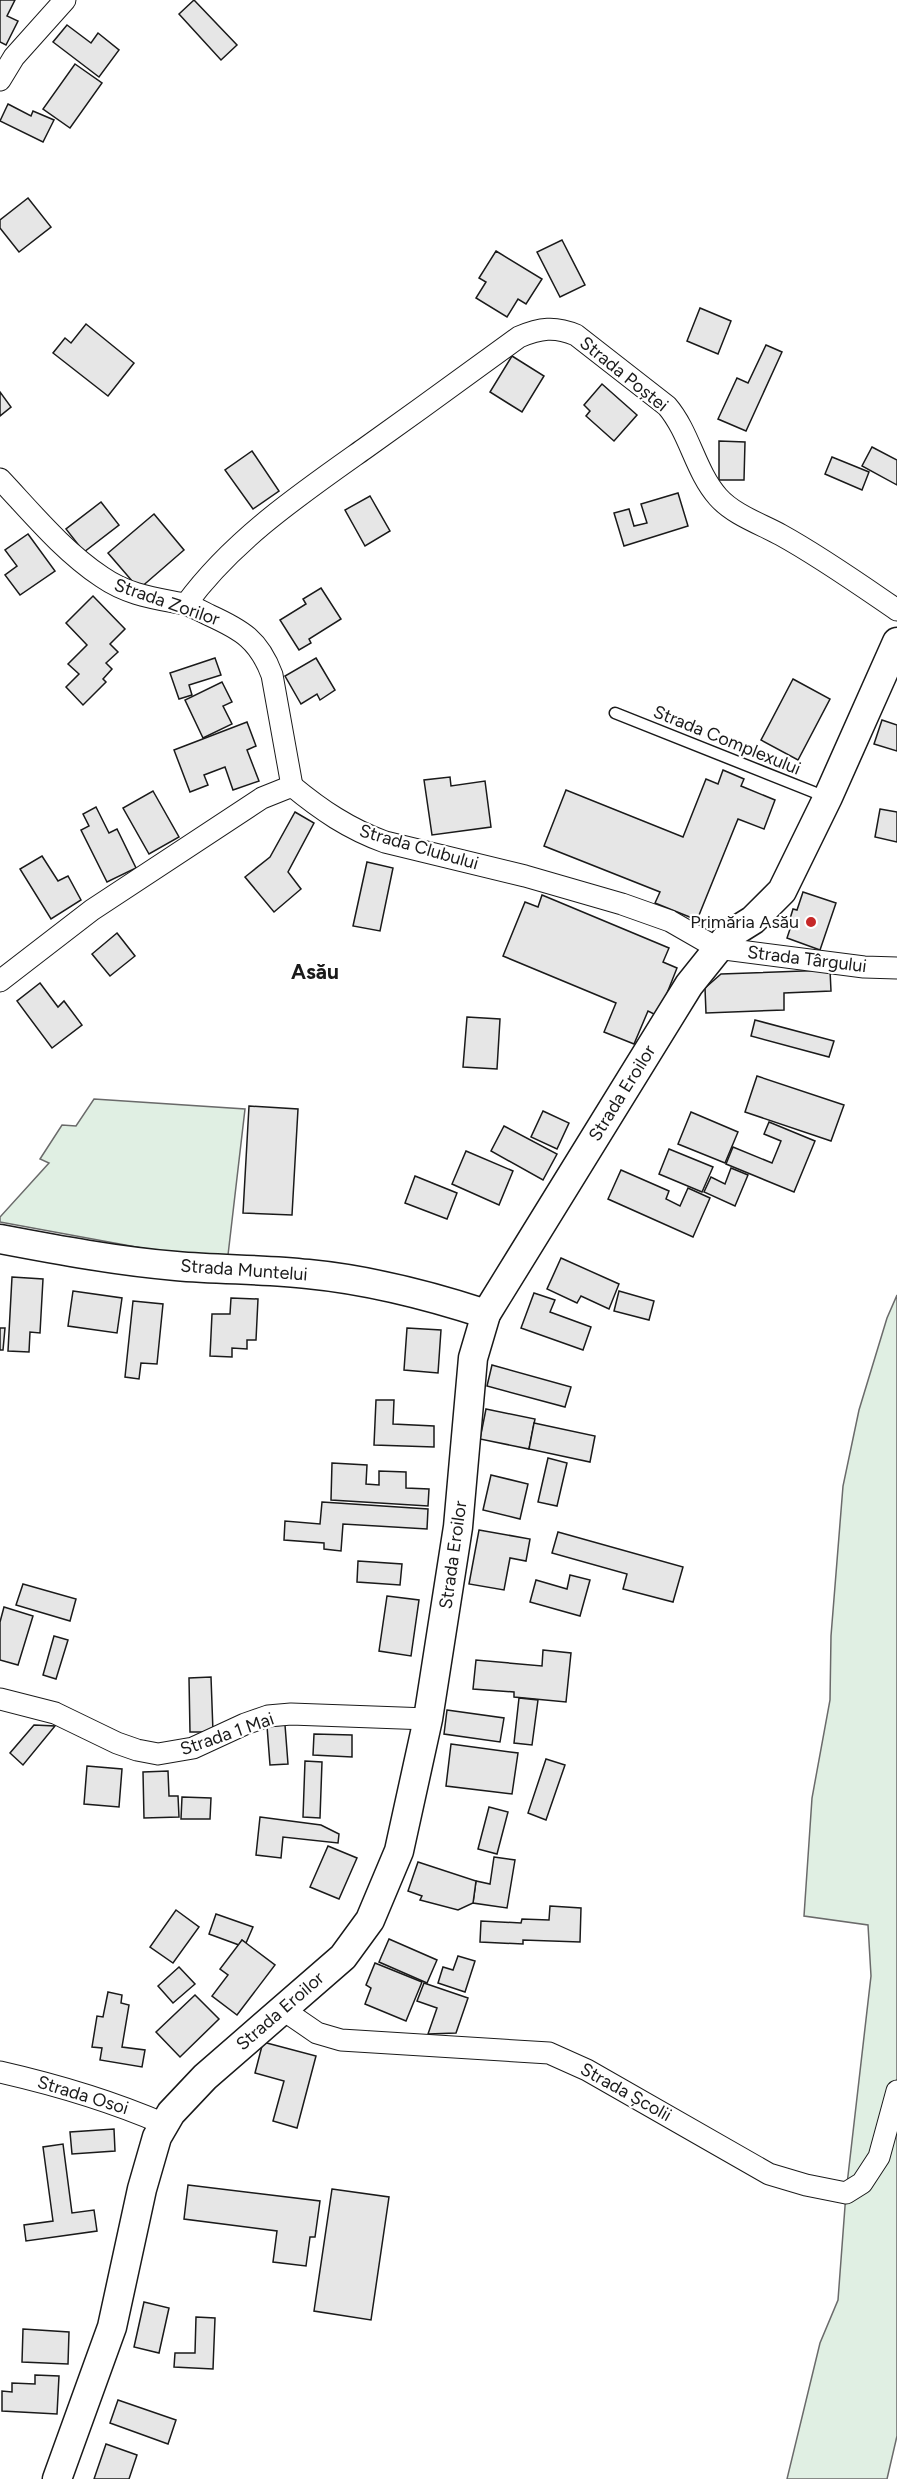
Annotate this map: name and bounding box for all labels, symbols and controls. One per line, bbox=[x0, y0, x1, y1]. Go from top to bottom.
street label: Strada Poștei bbox=[575, 332, 673, 416]
street label: Strada Zorilor bbox=[111, 574, 223, 630]
street label: Strada Complexului bbox=[650, 700, 804, 780]
street label: Strada Clubului bbox=[357, 819, 481, 875]
place label: Primăria Asău bbox=[690, 911, 799, 933]
marker: Primăria Asău bbox=[804, 915, 818, 929]
street label: Strada Târgului bbox=[746, 941, 868, 977]
district label: Asău bbox=[291, 959, 339, 984]
street label: Strada Eroilor bbox=[584, 1041, 660, 1145]
street label: Strada Muntelui bbox=[180, 1255, 308, 1285]
street label: Strada Eroilor bbox=[435, 1499, 471, 1611]
street label: Strada 1 Mai bbox=[177, 1708, 277, 1760]
street label: Strada Eroilor bbox=[232, 1967, 328, 2055]
street label: Strada Școlii bbox=[577, 2058, 675, 2126]
street label: Strada Osoi bbox=[35, 2071, 131, 2119]

